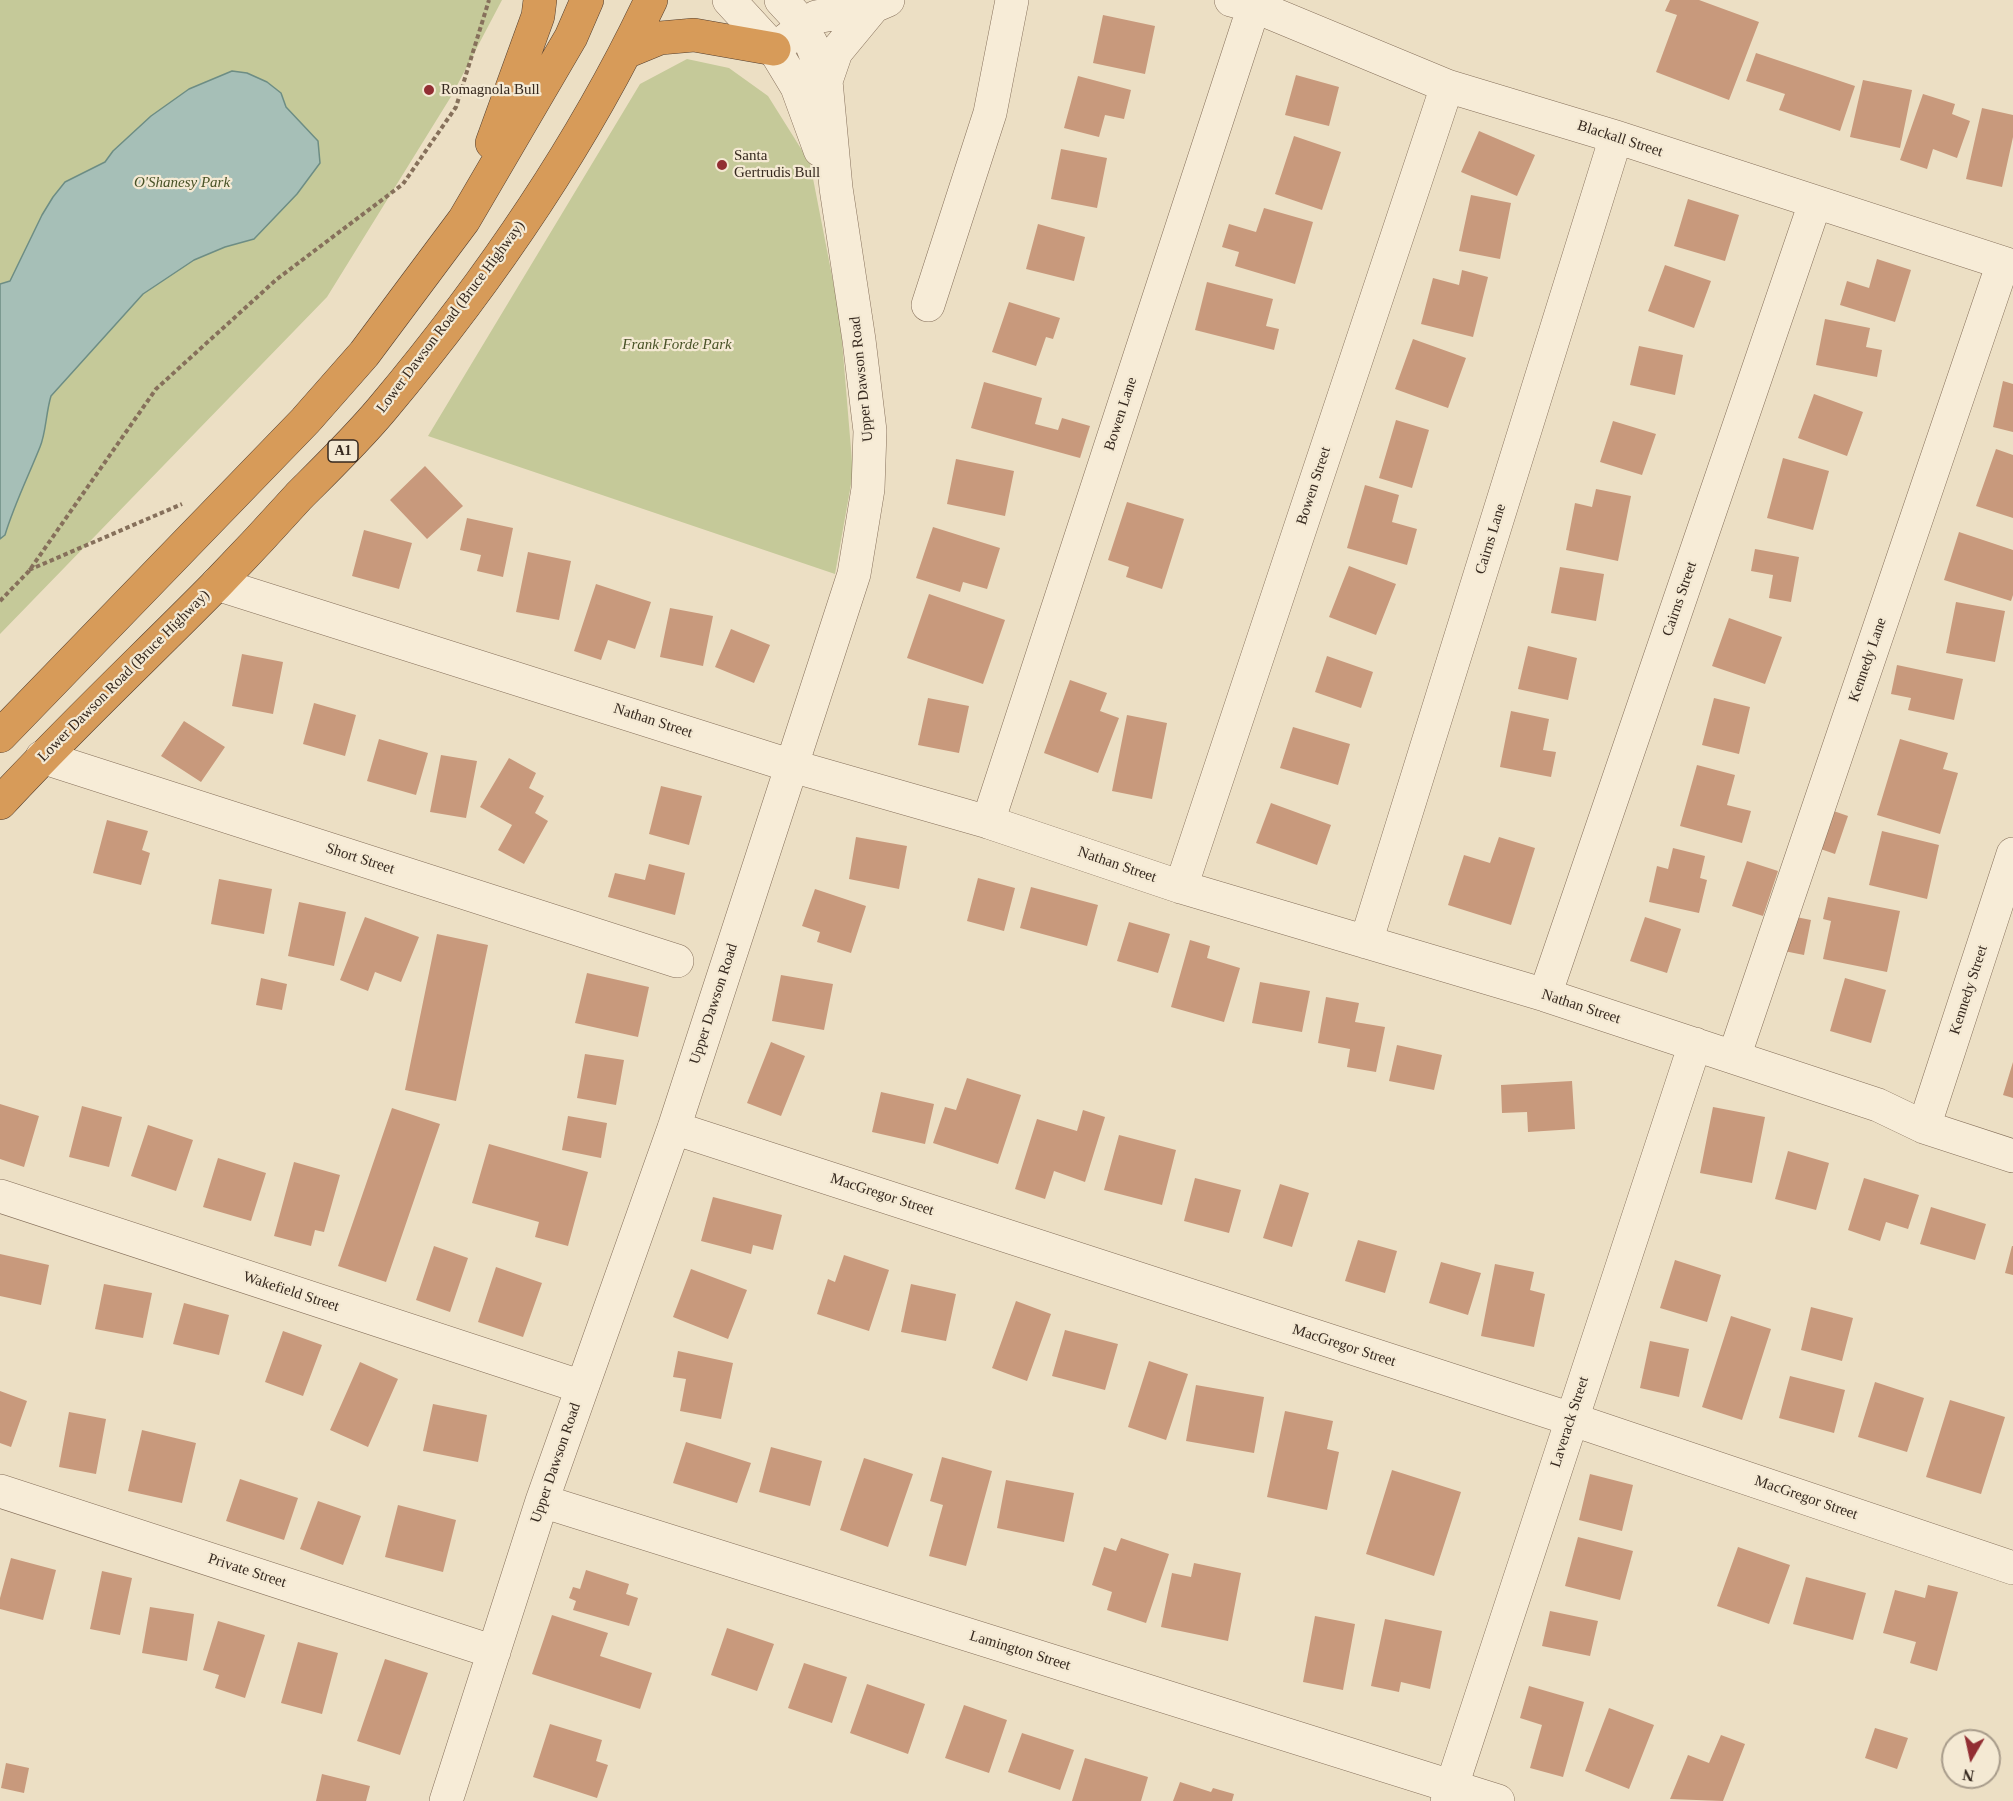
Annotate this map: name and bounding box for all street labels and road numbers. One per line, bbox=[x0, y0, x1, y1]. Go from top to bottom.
street label: Blackall Street bbox=[1575, 117, 1665, 161]
street label: Lower Dawson Road (Bruce Highway) bbox=[373, 217, 529, 417]
street label: Upper Dawson Road bbox=[846, 315, 878, 443]
street label: Bowen Lane bbox=[1101, 375, 1141, 453]
road number: A1 bbox=[328, 440, 358, 462]
street label: Bowen Street bbox=[1293, 445, 1335, 527]
street label: Cairns Lane bbox=[1472, 502, 1510, 576]
street label: Cairns Street bbox=[1659, 559, 1701, 639]
street label: Lower Dawson Road (Bruce Highway) bbox=[34, 586, 214, 766]
street label: Kennedy Lane bbox=[1845, 616, 1891, 704]
street label: Nathan Street bbox=[611, 700, 695, 742]
street label: Short Street bbox=[323, 839, 397, 879]
street label: Nathan Street bbox=[1075, 843, 1159, 887]
street label: Upper Dawson Road bbox=[686, 941, 742, 1067]
street label: Kennedy Street bbox=[1946, 943, 1992, 1037]
street label: Nathan Street bbox=[1539, 986, 1623, 1028]
street label: MacGregor Street bbox=[828, 1170, 936, 1220]
street label: Wakefield Street bbox=[241, 1268, 341, 1316]
street label: MacGregor Street bbox=[1290, 1321, 1398, 1371]
street label: Laverack Street bbox=[1547, 1374, 1593, 1470]
street label: Upper Dawson Road bbox=[527, 1401, 585, 1525]
street label: MacGregor Street bbox=[1752, 1472, 1860, 1524]
street label: Private Street bbox=[206, 1550, 288, 1592]
street label: Lamington Street bbox=[967, 1627, 1073, 1675]

